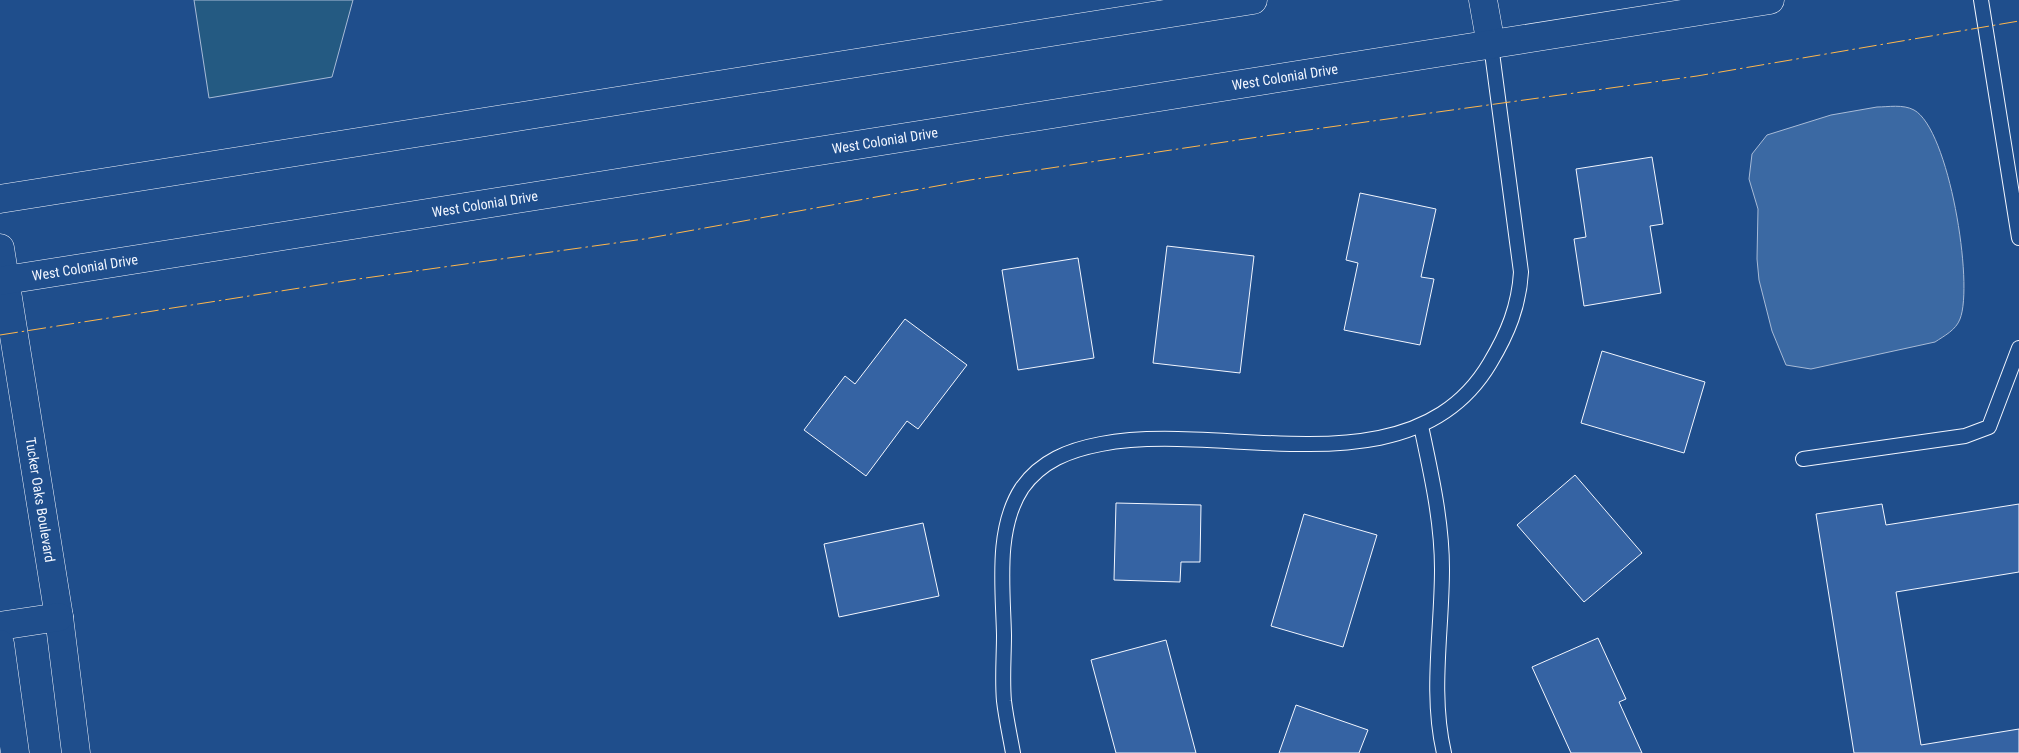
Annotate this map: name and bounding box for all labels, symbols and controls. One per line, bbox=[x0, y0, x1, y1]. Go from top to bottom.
street label: West Colonial Drive bbox=[1231, 61, 1339, 93]
street label: West Colonial Drive bbox=[831, 124, 939, 157]
street label: West Colonial Drive bbox=[431, 188, 540, 220]
street label: West Colonial Drive bbox=[31, 251, 140, 284]
street label: Tucker Oaks Boulevard bbox=[22, 436, 58, 563]

